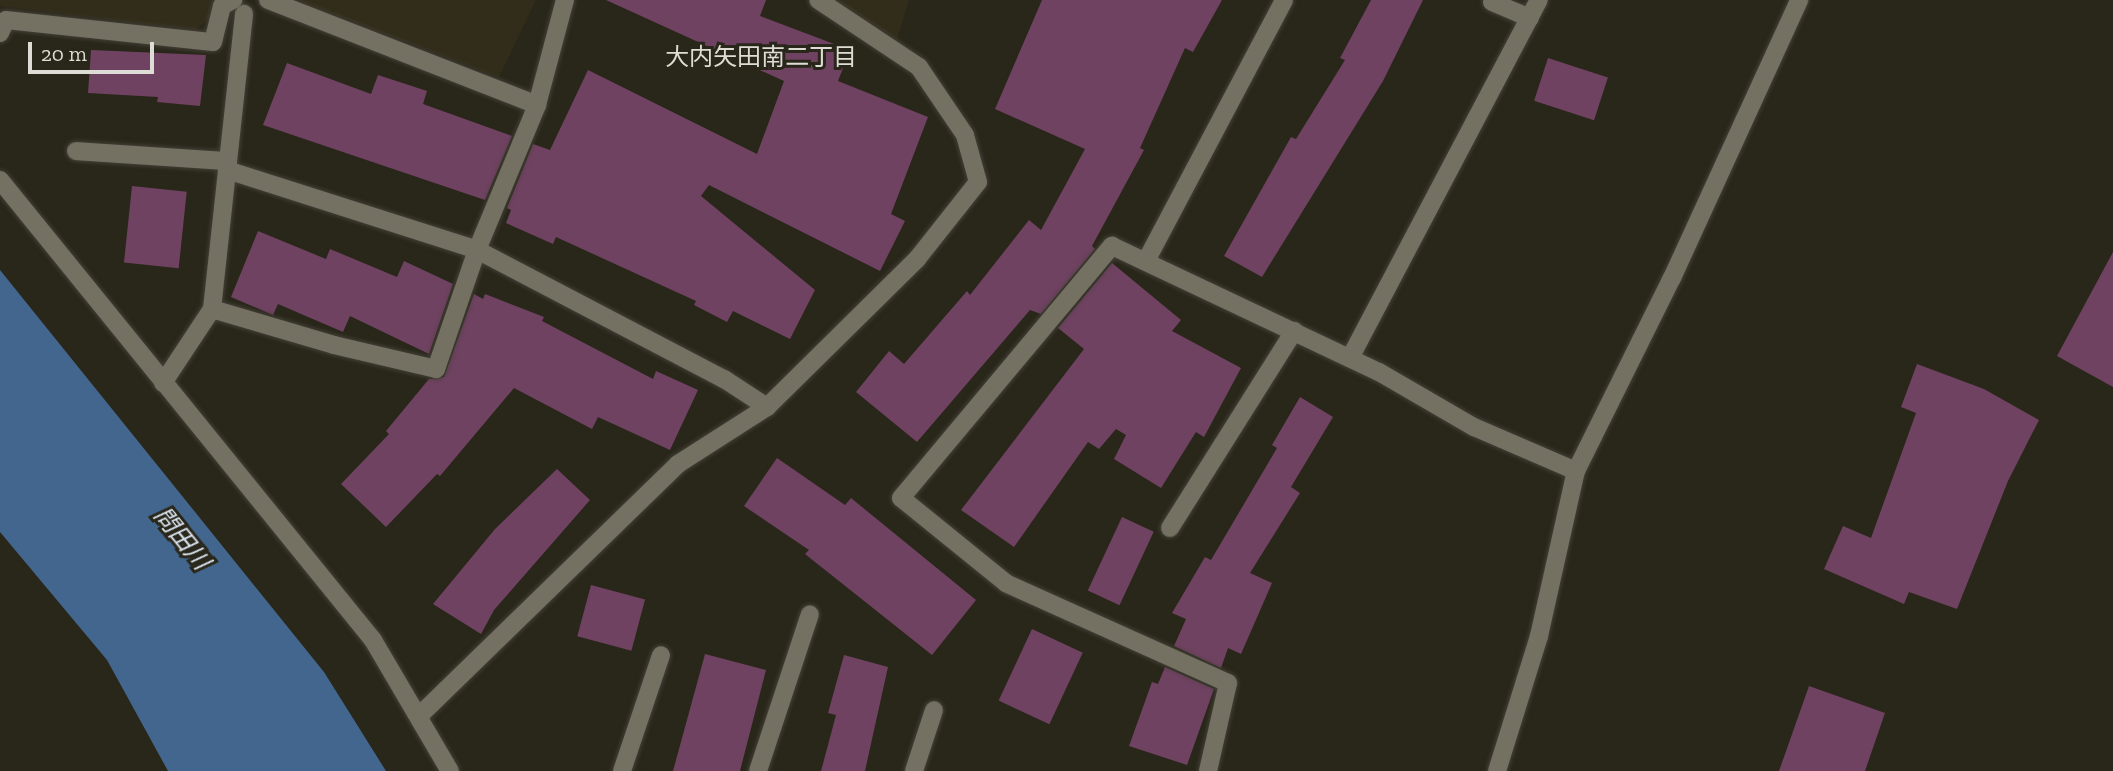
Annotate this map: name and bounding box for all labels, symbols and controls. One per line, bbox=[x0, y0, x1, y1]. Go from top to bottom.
scale bar bbox=[32, 28, 158, 72]
text: 20 m bbox=[41, 41, 87, 66]
district label: 大内矢田南二丁目 bbox=[665, 43, 857, 71]
water label: 問田川 bbox=[148, 501, 216, 575]

